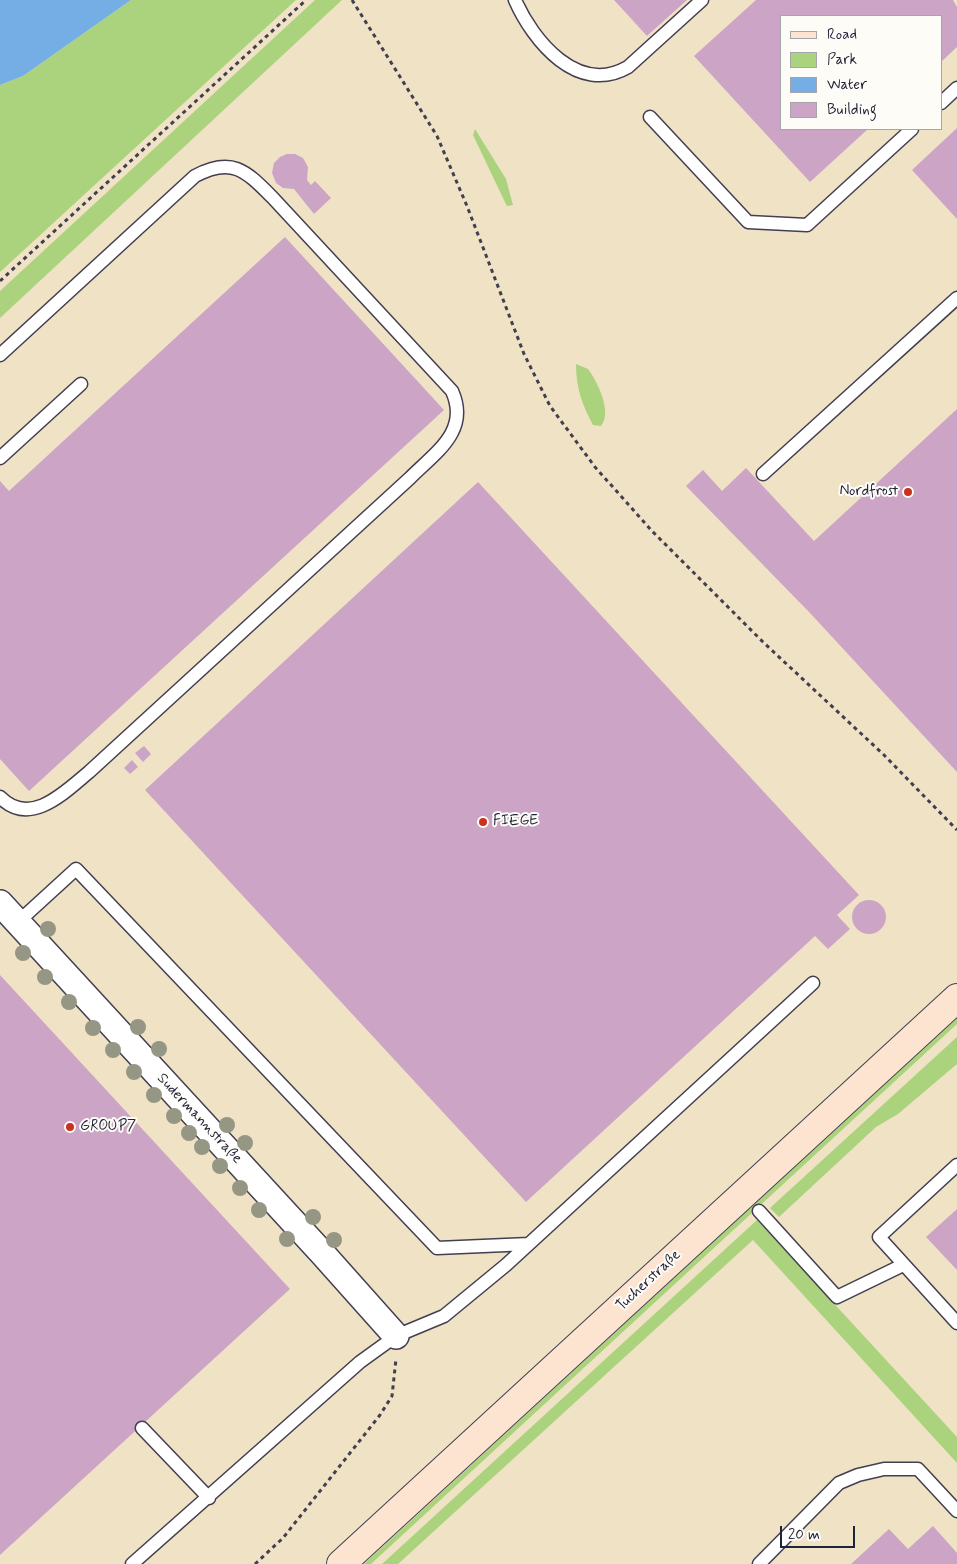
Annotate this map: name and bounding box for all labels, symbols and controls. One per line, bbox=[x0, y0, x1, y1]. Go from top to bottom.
legend bbox=[780, 15, 942, 130]
text: Road bbox=[827, 25, 857, 45]
text: Park bbox=[827, 50, 857, 70]
text: Water bbox=[827, 75, 867, 95]
text: Building bbox=[827, 100, 877, 120]
place label: Nordfrost bbox=[840, 483, 898, 501]
marker: Nordfrost bbox=[902, 486, 914, 498]
place label: FIEGE bbox=[493, 813, 538, 831]
marker: FIEGE bbox=[477, 816, 489, 828]
street label: Sudermannstraße bbox=[153, 1070, 245, 1168]
place label: GROUP7 bbox=[80, 1118, 136, 1136]
marker: GROUP7 bbox=[64, 1121, 76, 1133]
street label: Tucherstraße bbox=[613, 1247, 685, 1315]
scale bar bbox=[782, 1516, 857, 1548]
text: 20 m bbox=[788, 1525, 820, 1545]

